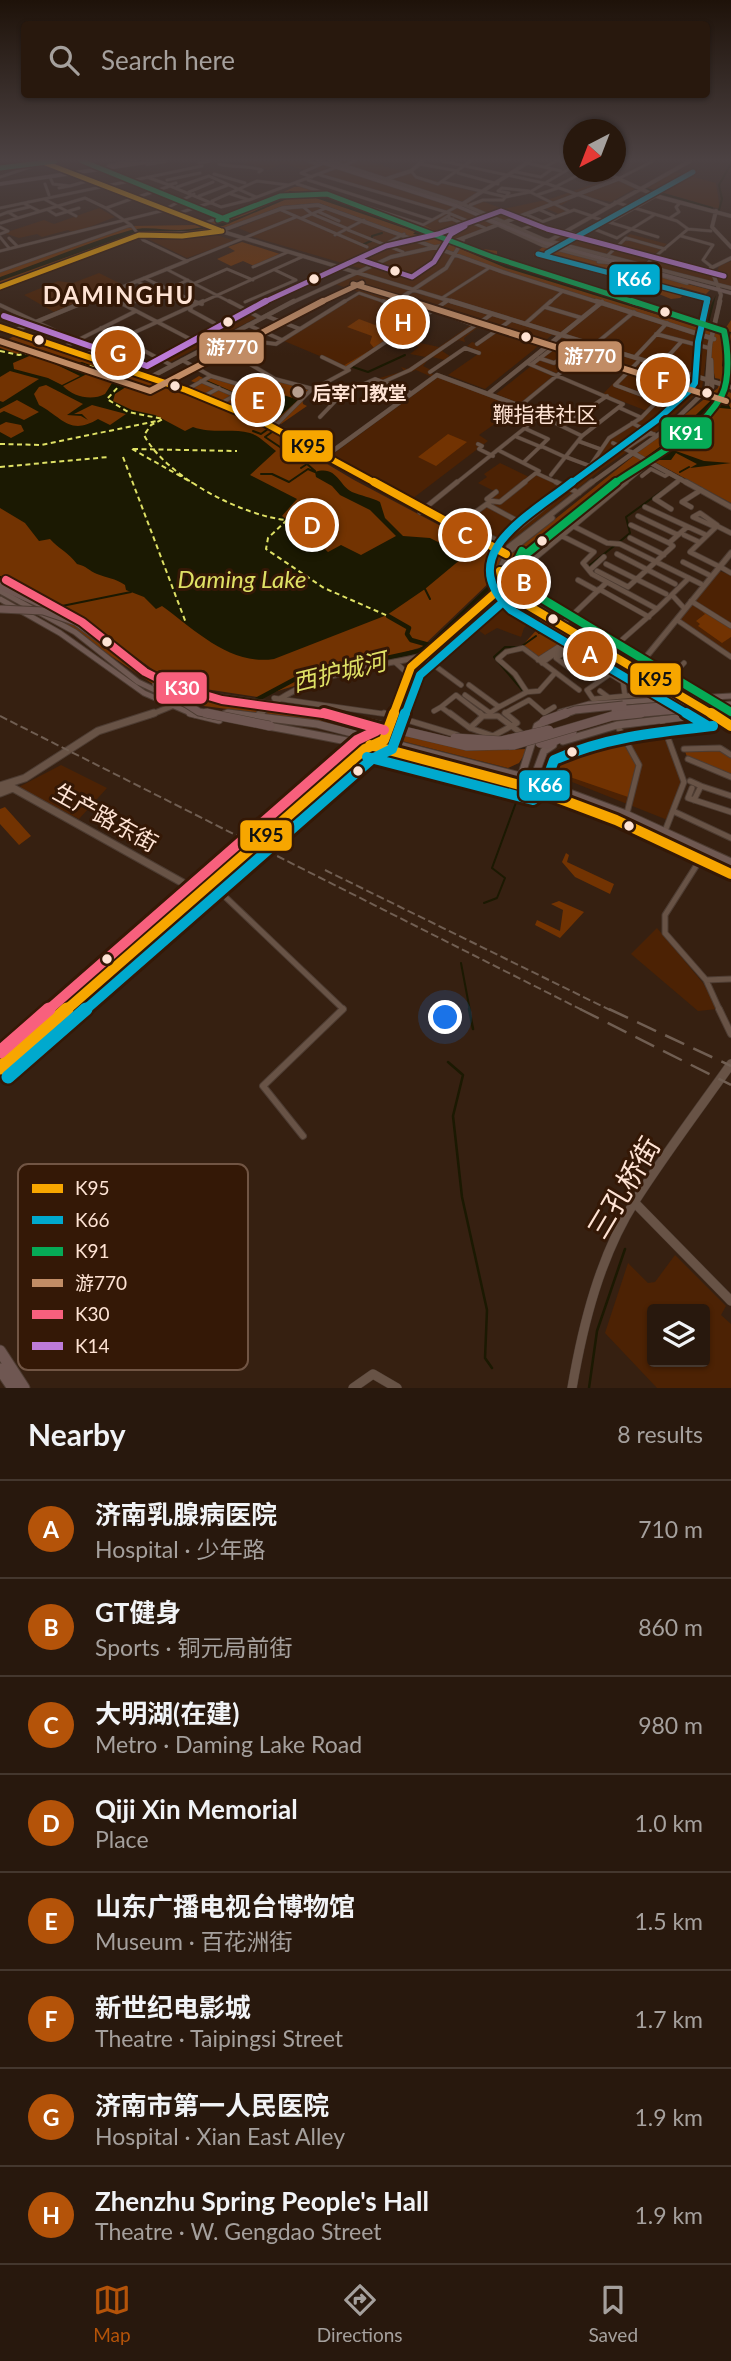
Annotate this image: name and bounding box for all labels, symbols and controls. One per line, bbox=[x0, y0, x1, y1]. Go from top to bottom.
search box bbox=[21, 21, 710, 98]
icon: search bbox=[45, 41, 83, 79]
text: Search here bbox=[101, 44, 235, 76]
north arrow bbox=[563, 119, 626, 182]
line badge: K66 bbox=[608, 263, 661, 296]
unlabelled marker bbox=[388, 264, 402, 278]
text: K66 bbox=[616, 267, 652, 290]
unlabelled marker bbox=[307, 272, 321, 286]
district label: DAMINGHU bbox=[43, 280, 195, 309]
pin: H bbox=[380, 296, 426, 348]
unlabelled marker bbox=[658, 305, 672, 319]
unlabelled marker bbox=[221, 315, 235, 329]
pin: G bbox=[95, 327, 141, 379]
unlabelled marker bbox=[519, 330, 533, 344]
line badge: 游770 bbox=[198, 331, 265, 365]
unlabelled marker bbox=[32, 333, 46, 347]
text: 游770 bbox=[206, 335, 258, 358]
line badge: 游770 bbox=[557, 340, 623, 373]
text: 游770 bbox=[564, 344, 616, 367]
pin: F bbox=[640, 354, 686, 406]
pin: E bbox=[235, 374, 281, 426]
unlabelled marker bbox=[168, 379, 182, 393]
place label: 后宰门教堂 bbox=[312, 381, 407, 404]
marker: 后宰门教堂 bbox=[290, 384, 306, 400]
unlabelled marker bbox=[700, 386, 714, 400]
district label: 鞭指巷社区 bbox=[493, 401, 598, 426]
line badge: K91 bbox=[660, 416, 713, 450]
text: K91 bbox=[668, 421, 704, 444]
line badge: K95 bbox=[281, 429, 334, 463]
text: K95 bbox=[290, 434, 326, 457]
pin: D bbox=[289, 499, 335, 551]
pin: C bbox=[442, 509, 488, 561]
unlabelled marker bbox=[535, 534, 549, 548]
pin: B bbox=[501, 556, 547, 608]
water label: Daming Lake bbox=[178, 564, 306, 593]
unlabelled marker bbox=[546, 612, 560, 626]
pin: A bbox=[567, 628, 613, 680]
unlabelled marker bbox=[100, 635, 114, 649]
water label: 西护城河 bbox=[289, 644, 393, 697]
line badge: K95 bbox=[629, 662, 682, 696]
text: K95 bbox=[637, 667, 673, 690]
line badge: K30 bbox=[155, 671, 208, 705]
text: K30 bbox=[164, 676, 200, 699]
unlabelled marker bbox=[565, 745, 579, 759]
unlabelled marker bbox=[351, 764, 365, 778]
line badge: K66 bbox=[518, 769, 571, 802]
text: K66 bbox=[527, 773, 563, 796]
street label: 生产路东街 bbox=[49, 777, 163, 857]
line badge: K95 bbox=[239, 819, 293, 852]
unlabelled marker bbox=[622, 819, 636, 833]
text: K95 bbox=[248, 823, 284, 846]
unlabelled marker bbox=[100, 952, 114, 966]
your location bbox=[428, 1000, 462, 1034]
street label: 三孔桥街 bbox=[580, 1130, 666, 1244]
legend bbox=[18, 1164, 248, 1370]
text: K95 bbox=[75, 1176, 110, 1199]
text: K66 bbox=[75, 1208, 110, 1231]
text: K91 bbox=[75, 1239, 110, 1262]
text: 游770 bbox=[75, 1271, 127, 1294]
text: K30 bbox=[75, 1302, 110, 1325]
map controls bbox=[647, 1304, 710, 1367]
button: layers bbox=[647, 1304, 710, 1367]
text: K14 bbox=[75, 1334, 110, 1357]
text: Nearby bbox=[28, 1416, 126, 1452]
text: 8 results bbox=[617, 1420, 703, 1448]
text: 济南乳腺病医院 bbox=[95, 1498, 277, 1530]
text: A bbox=[43, 1515, 59, 1543]
text: 710 m bbox=[638, 1515, 703, 1543]
text: Hospital · 少年路 bbox=[95, 1535, 265, 1563]
text: GT健身 bbox=[95, 1596, 181, 1628]
text: B bbox=[43, 1613, 59, 1641]
text: 860 m bbox=[638, 1613, 703, 1641]
text: Sports · 铜元局前街 bbox=[95, 1633, 293, 1661]
text: 大明湖(在建) bbox=[95, 1697, 239, 1729]
text: C bbox=[43, 1711, 59, 1739]
text: 980 m bbox=[638, 1711, 703, 1739]
text: Metro · Daming Lake Road bbox=[95, 1730, 362, 1758]
text: Qiji Xin Memorial bbox=[95, 1793, 298, 1825]
text: D bbox=[42, 1809, 60, 1837]
text: 1.0 km bbox=[634, 1809, 703, 1837]
text: Place bbox=[95, 1825, 149, 1853]
text: 山东广播电视台博物馆 bbox=[95, 1890, 355, 1922]
text: E bbox=[44, 1907, 58, 1935]
text: 1.5 km bbox=[634, 1907, 703, 1935]
text: Museum · 百花洲街 bbox=[95, 1927, 293, 1955]
text: 新世纪电影城 bbox=[95, 1991, 251, 2023]
text: F bbox=[44, 2005, 58, 2033]
text: 1.7 km bbox=[634, 2005, 703, 2033]
text: Theatre · Taipingsi Street bbox=[95, 2024, 343, 2052]
text: 济南市第一人民医院 bbox=[95, 2089, 329, 2121]
text: G bbox=[43, 2103, 59, 2131]
text: 1.9 km bbox=[634, 2103, 703, 2131]
text: Hospital · Xian East Alley bbox=[95, 2122, 345, 2150]
text: Zhenzhu Spring People's Hall bbox=[95, 2185, 429, 2217]
text: H bbox=[42, 2201, 60, 2229]
text: 1.9 km bbox=[634, 2201, 703, 2229]
text: Theatre · W. Gengdao Street bbox=[95, 2217, 382, 2245]
tab: Map bbox=[93, 2281, 131, 2346]
tab: Directions bbox=[317, 2281, 403, 2346]
tab: Saved bbox=[588, 2281, 638, 2346]

